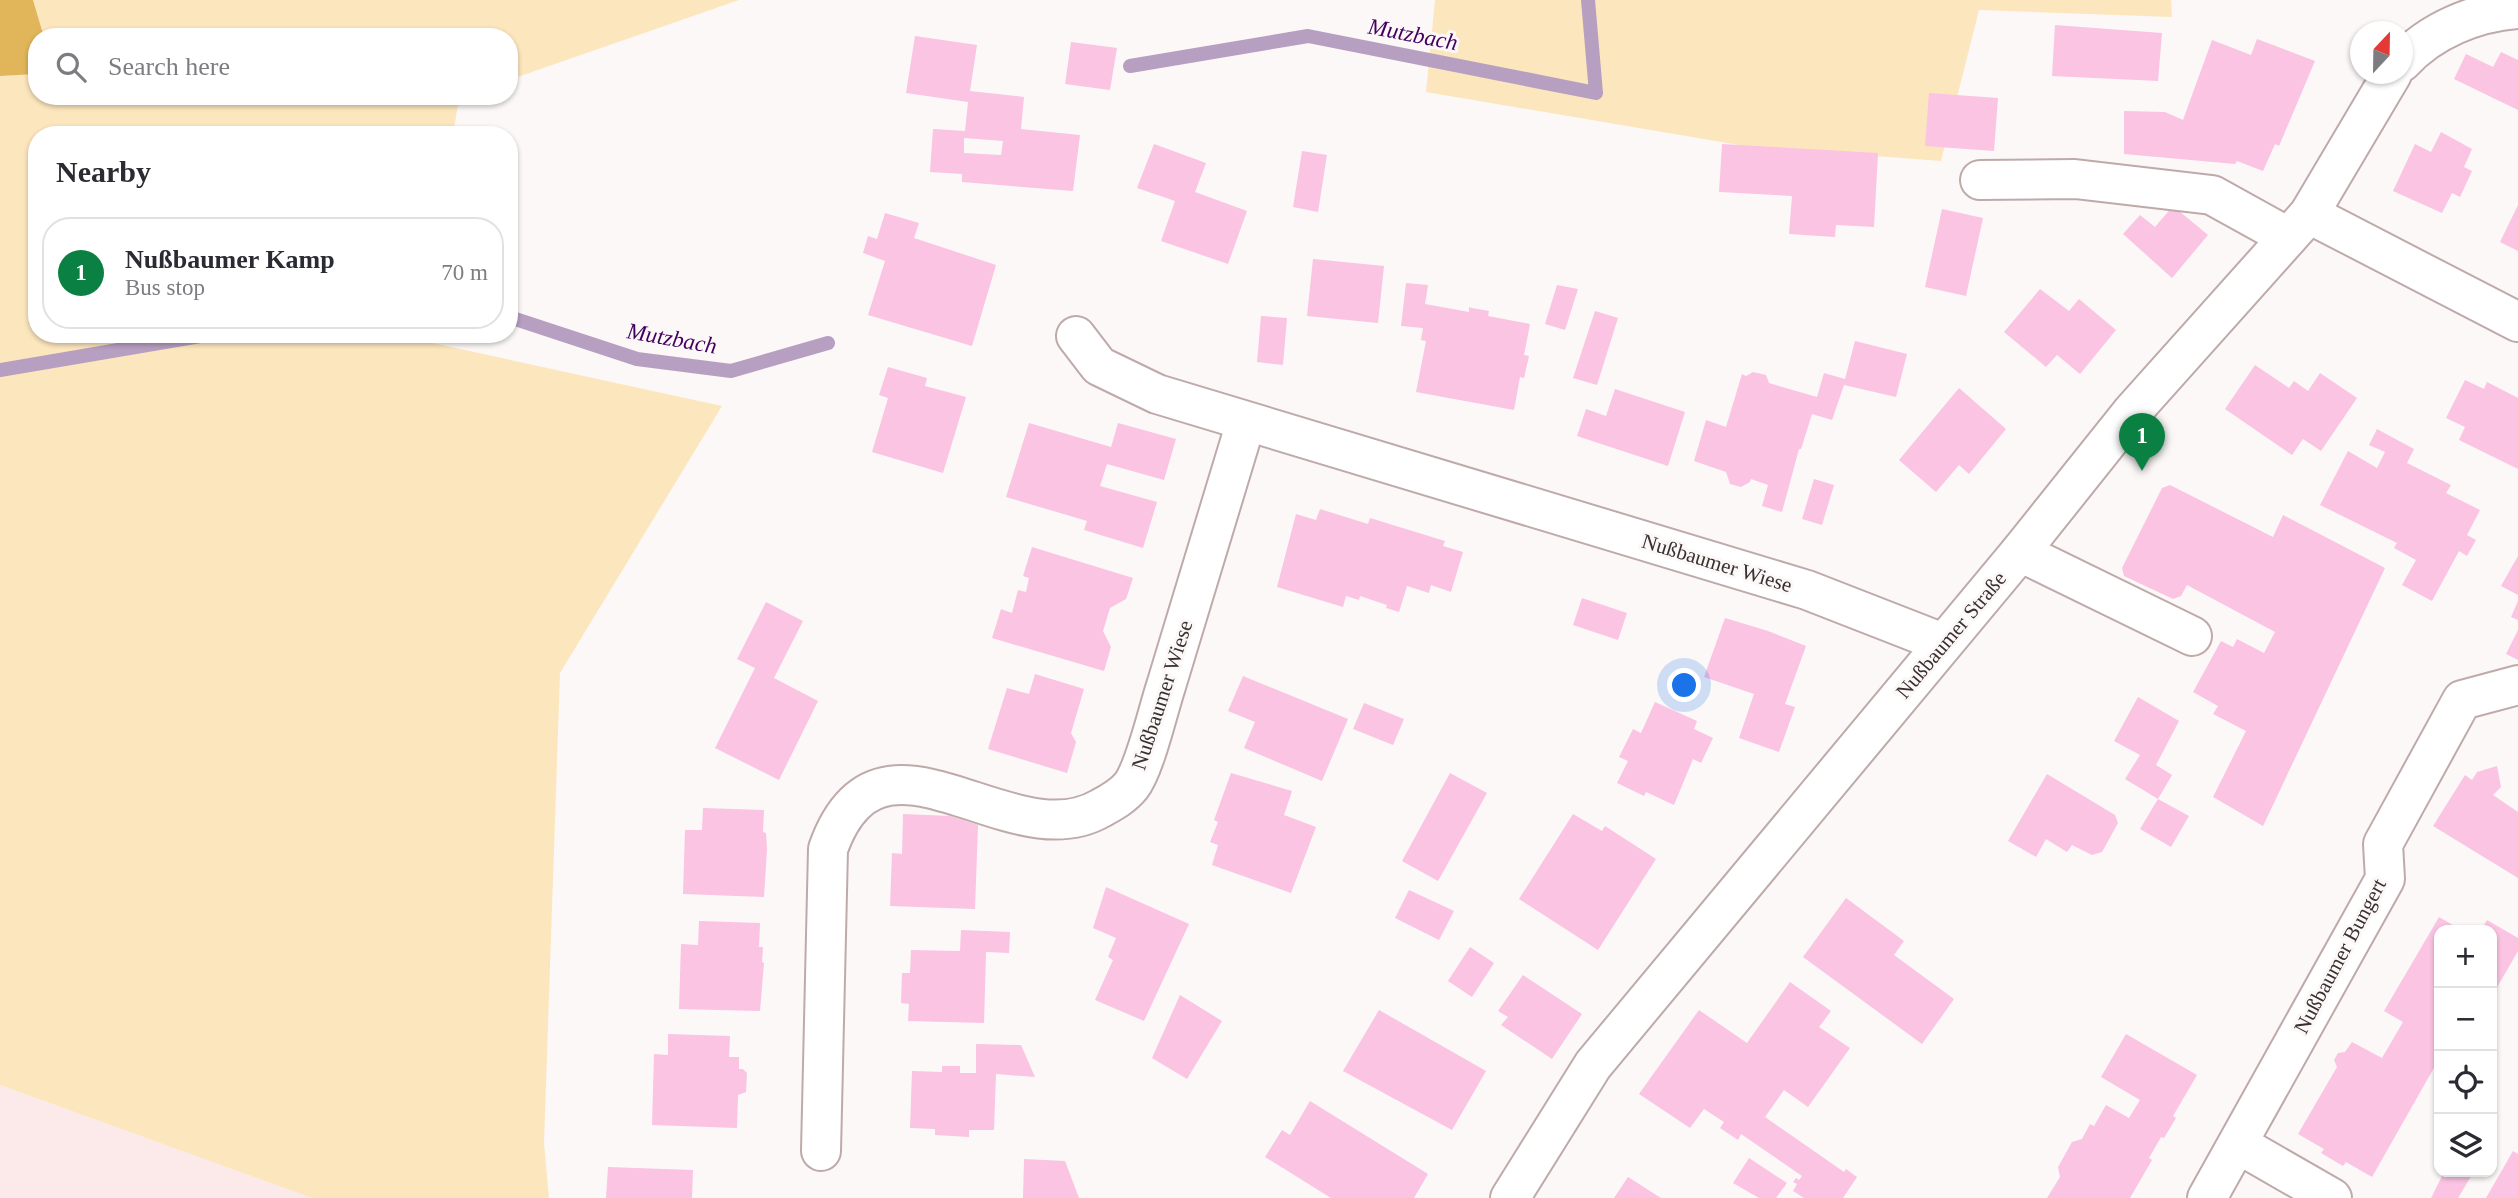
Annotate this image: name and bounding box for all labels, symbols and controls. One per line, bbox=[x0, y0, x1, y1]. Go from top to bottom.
water label: Mutzbach bbox=[1365, 13, 1460, 55]
north arrow bbox=[2350, 21, 2413, 84]
search box bbox=[28, 28, 518, 105]
icon: search bbox=[52, 48, 90, 86]
text: Search here bbox=[108, 52, 230, 81]
text: Nearby bbox=[56, 155, 151, 188]
text: Nußbaumer Kamp bbox=[125, 245, 335, 274]
text: 1 bbox=[75, 260, 87, 285]
text: 70 m bbox=[441, 260, 488, 285]
text: Bus stop bbox=[125, 275, 205, 300]
water label: Mutzbach bbox=[624, 318, 719, 359]
pin: 1 bbox=[2119, 413, 2165, 471]
street label: Nußbaumer Wiese bbox=[1639, 529, 1795, 597]
street label: Nußbaumer Straße bbox=[1891, 567, 2011, 703]
street label: Nußbaumer Wiese bbox=[1127, 617, 1197, 773]
your location bbox=[1667, 668, 1701, 702]
street label: Nußbaumer Bungert bbox=[2289, 874, 2391, 1038]
map controls bbox=[2434, 925, 2497, 1177]
button: + bbox=[2434, 925, 2497, 988]
button: − bbox=[2434, 988, 2497, 1051]
button: locate bbox=[2434, 1051, 2497, 1114]
button: layers bbox=[2434, 1114, 2497, 1177]

